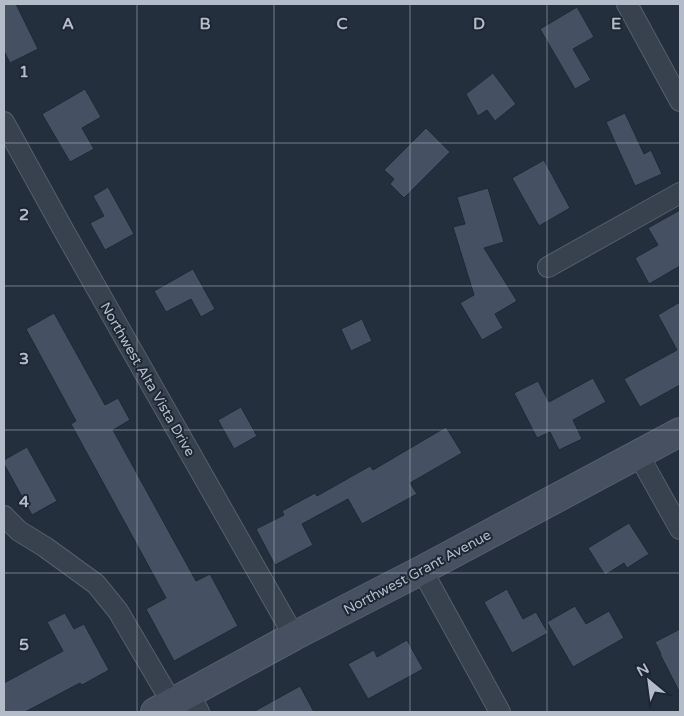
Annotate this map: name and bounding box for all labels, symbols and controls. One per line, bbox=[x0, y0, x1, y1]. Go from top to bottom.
text: A bbox=[62, 14, 74, 34]
text: B bbox=[199, 14, 211, 34]
text: C bbox=[336, 14, 348, 34]
text: D bbox=[473, 14, 485, 34]
text: E bbox=[611, 14, 621, 34]
text: 1 bbox=[19, 62, 29, 82]
text: 2 bbox=[19, 205, 29, 225]
street label: Northwest Alta Vista Drive bbox=[96, 299, 199, 459]
text: 3 bbox=[19, 349, 29, 369]
text: 4 bbox=[19, 492, 29, 512]
street label: Northwest Grant Avenue bbox=[341, 526, 494, 619]
text: 5 bbox=[19, 635, 29, 655]
north arrow bbox=[624, 656, 674, 706]
text: N bbox=[634, 660, 652, 680]

